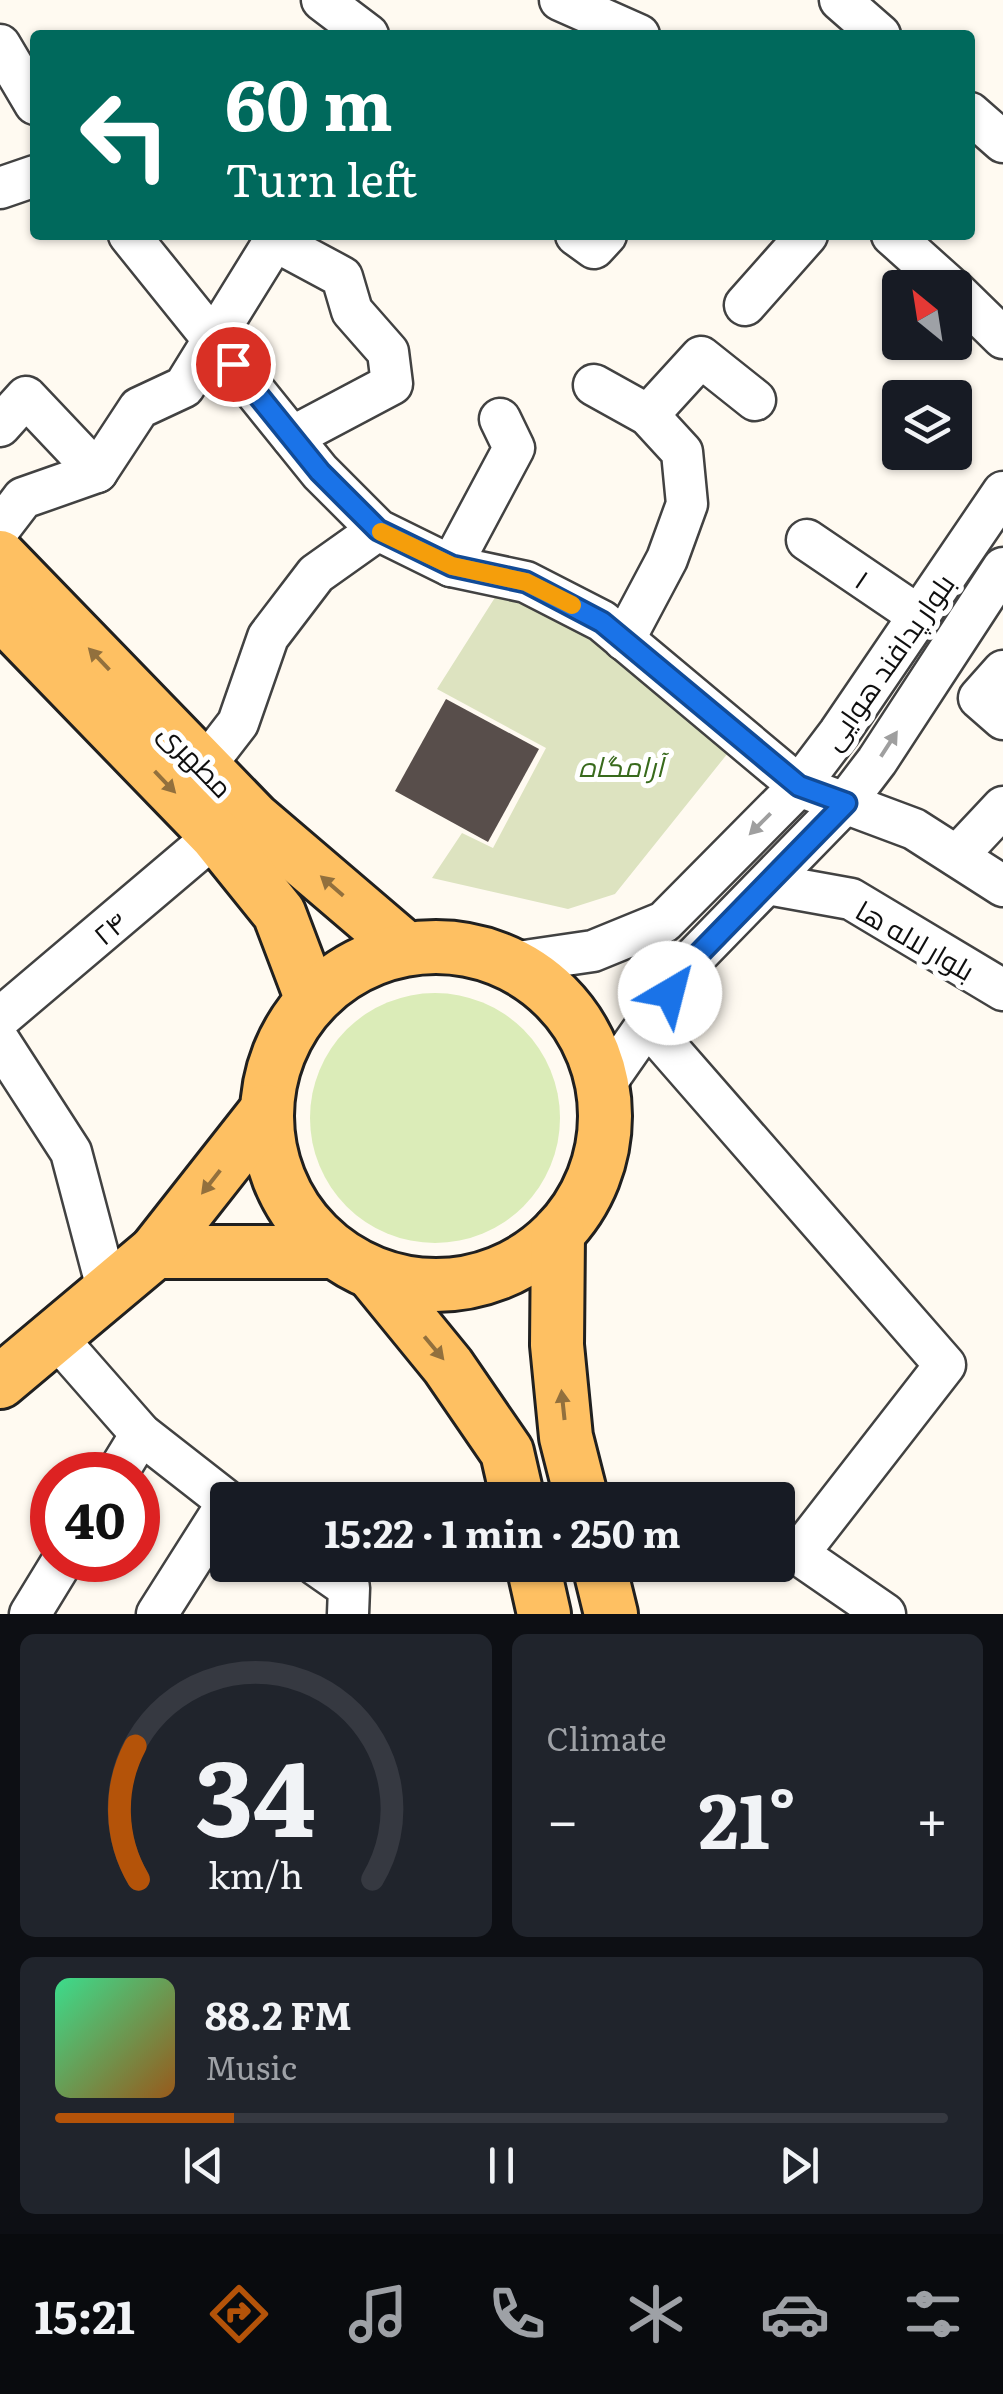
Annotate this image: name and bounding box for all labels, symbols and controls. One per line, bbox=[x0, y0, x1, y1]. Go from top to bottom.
text: 60 m bbox=[225, 49, 393, 153]
icon: left bbox=[60, 70, 190, 200]
text: Turn left bbox=[225, 144, 417, 211]
north arrow bbox=[882, 270, 972, 360]
map controls bbox=[882, 270, 972, 470]
pin bbox=[191, 322, 276, 407]
icon: arrive bbox=[206, 337, 261, 392]
button: layers bbox=[882, 380, 972, 470]
street label: ۱ bbox=[848, 558, 878, 598]
street label: بلوار پدافند هوایی bbox=[810, 564, 964, 758]
one-way arrow bbox=[88, 647, 111, 671]
street label: مطهری bbox=[150, 712, 244, 806]
one-way arrow bbox=[879, 730, 897, 757]
park label: آرامگاه bbox=[579, 744, 669, 786]
one-way arrow bbox=[153, 770, 177, 794]
one-way arrow bbox=[749, 812, 773, 836]
one-way arrow bbox=[319, 875, 344, 897]
street label: بلوار لاله ها bbox=[849, 888, 983, 990]
street label: ۲۴ bbox=[83, 900, 135, 954]
position arrow bbox=[618, 941, 722, 1045]
one-way arrow bbox=[201, 1169, 221, 1195]
one-way arrow bbox=[422, 1336, 444, 1361]
one-way arrow bbox=[555, 1388, 571, 1420]
speed limit sign: 40 bbox=[30, 1452, 160, 1582]
text: 15:22 · 1 min · 250 m bbox=[324, 1503, 681, 1560]
text: Climate bbox=[547, 1713, 667, 1761]
text: 34 bbox=[196, 1715, 316, 1869]
text: 21° bbox=[698, 1761, 796, 1872]
text: − bbox=[547, 1776, 579, 1858]
text: + bbox=[916, 1776, 948, 1858]
text: km/h bbox=[208, 1847, 303, 1900]
text: 88.2 FM bbox=[205, 1985, 352, 2042]
text: Music bbox=[205, 2042, 297, 2090]
icon: previous bbox=[176, 2138, 231, 2193]
icon: pause bbox=[474, 2138, 529, 2193]
icon: next bbox=[772, 2138, 827, 2193]
icon: directions bbox=[204, 2279, 274, 2349]
icon: music bbox=[343, 2279, 413, 2349]
icon: phone bbox=[482, 2279, 552, 2349]
icon: climate bbox=[621, 2279, 691, 2349]
icon: car bbox=[760, 2279, 830, 2349]
icon: filters bbox=[898, 2279, 968, 2349]
text: 15:21 bbox=[34, 2281, 135, 2348]

